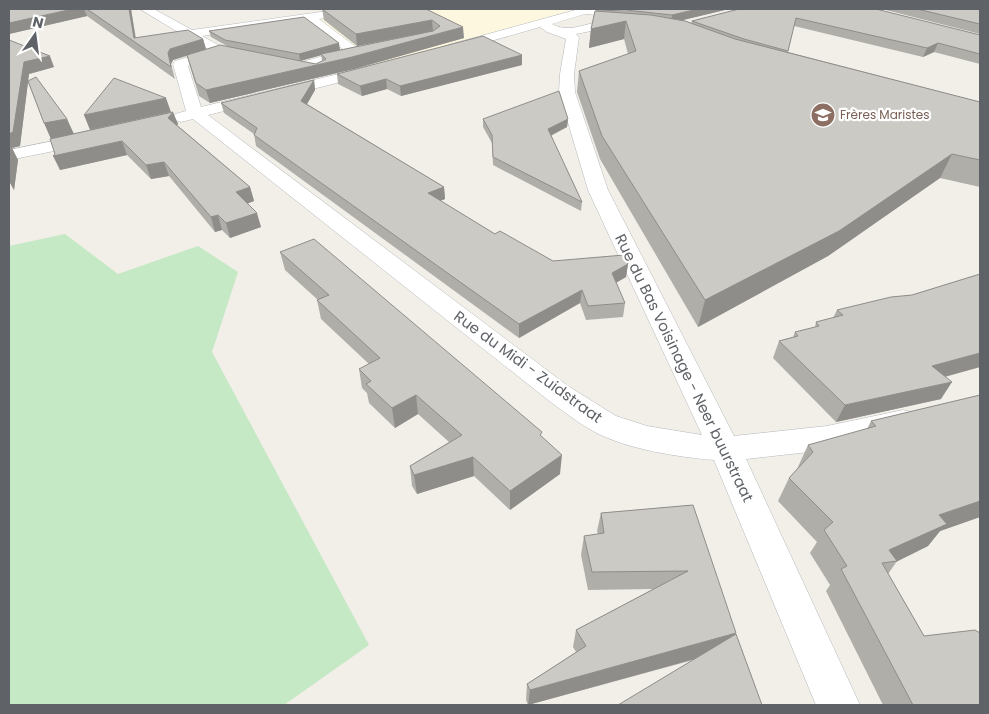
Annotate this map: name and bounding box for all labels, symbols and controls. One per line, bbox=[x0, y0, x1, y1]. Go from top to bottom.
north arrow bbox=[10, 10, 60, 60]
text: N bbox=[31, 11, 46, 33]
school or university icon: Frères Maristes bbox=[810, 102, 836, 128]
place label: Frères Maristes bbox=[840, 106, 930, 123]
street label: Rue du Bas Voisinage - Neer buurstraat bbox=[610, 230, 759, 505]
street label: Rue du Midi - Zuidstraat bbox=[450, 306, 607, 428]

